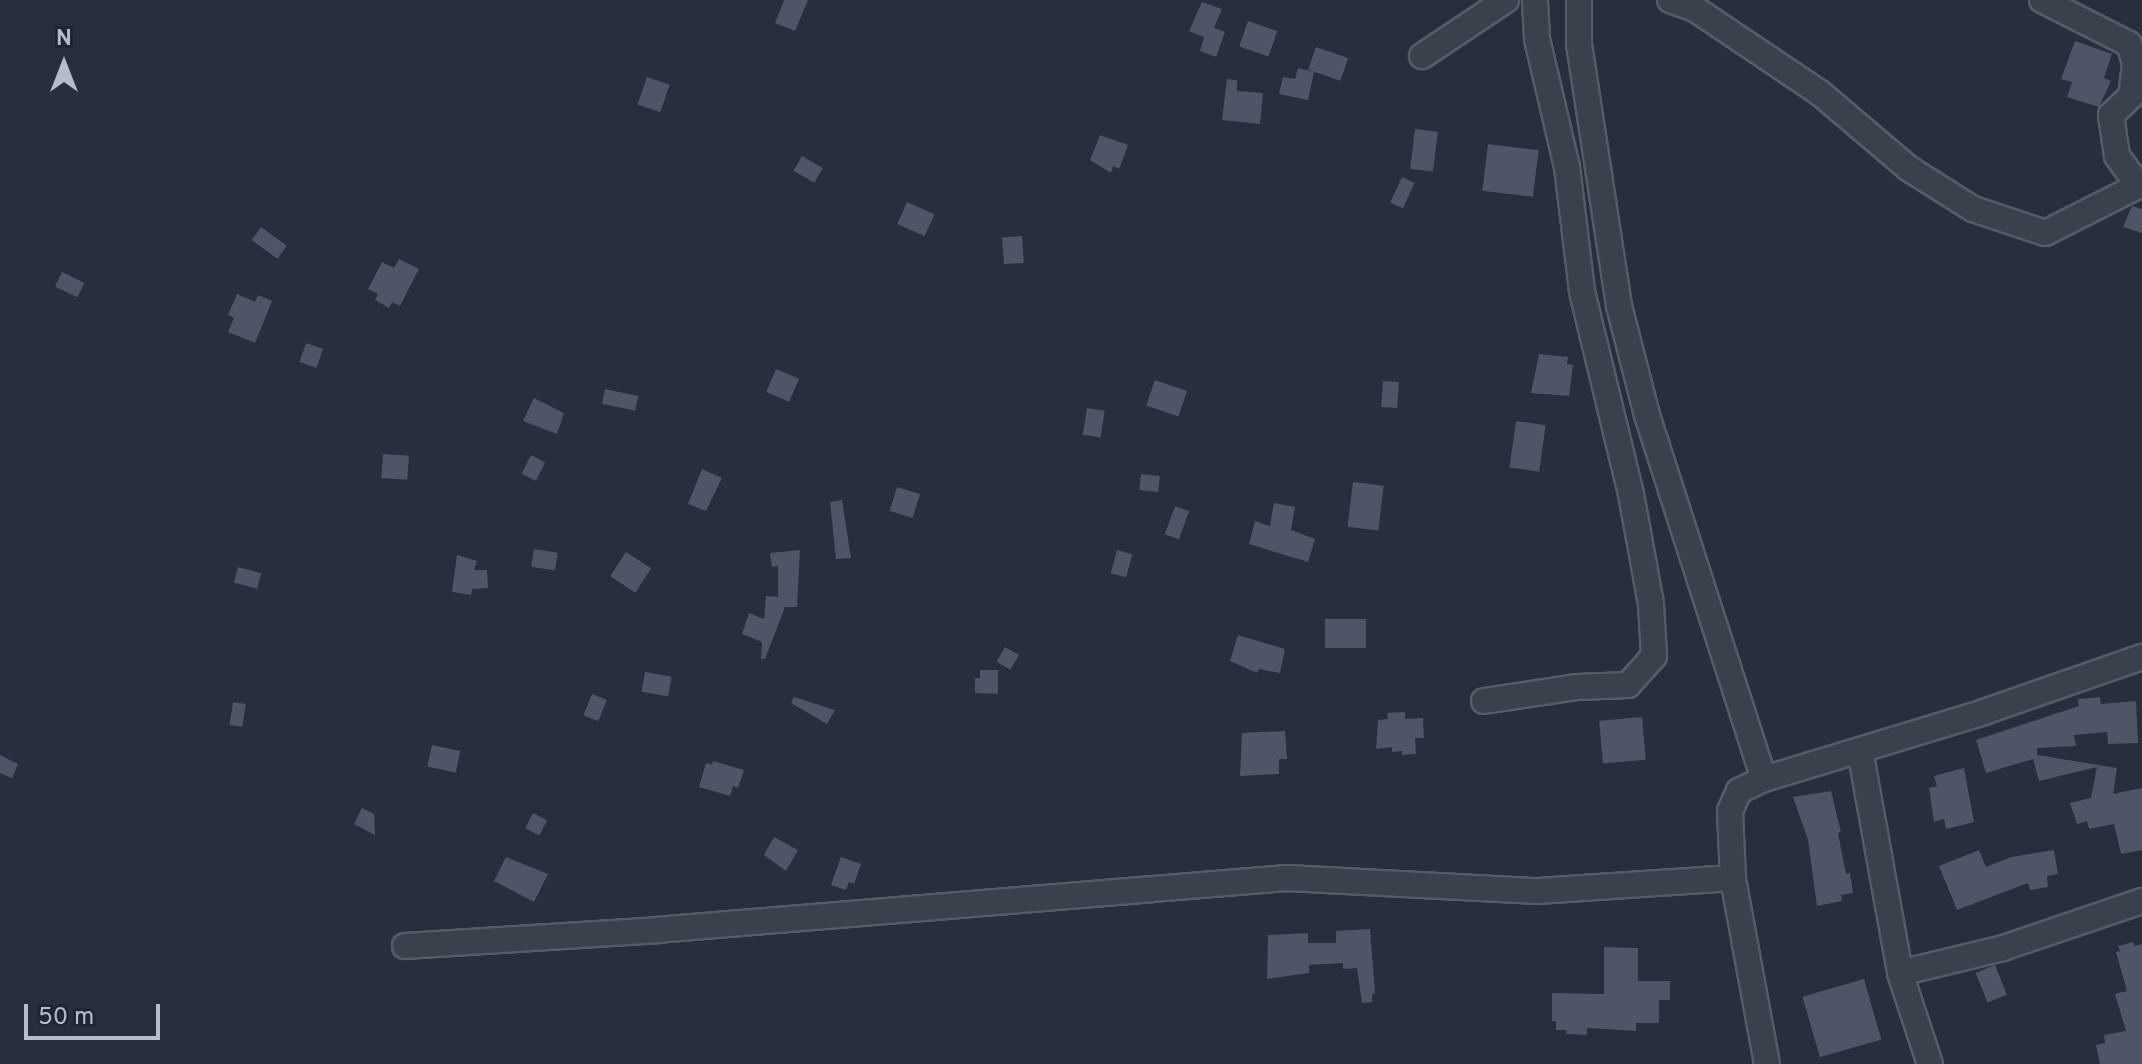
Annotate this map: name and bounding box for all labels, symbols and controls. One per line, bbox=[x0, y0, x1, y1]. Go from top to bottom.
north arrow bbox=[24, 24, 104, 104]
text: N bbox=[56, 26, 72, 53]
scale bar bbox=[28, 988, 164, 1038]
text: 50 m bbox=[38, 1003, 94, 1033]

